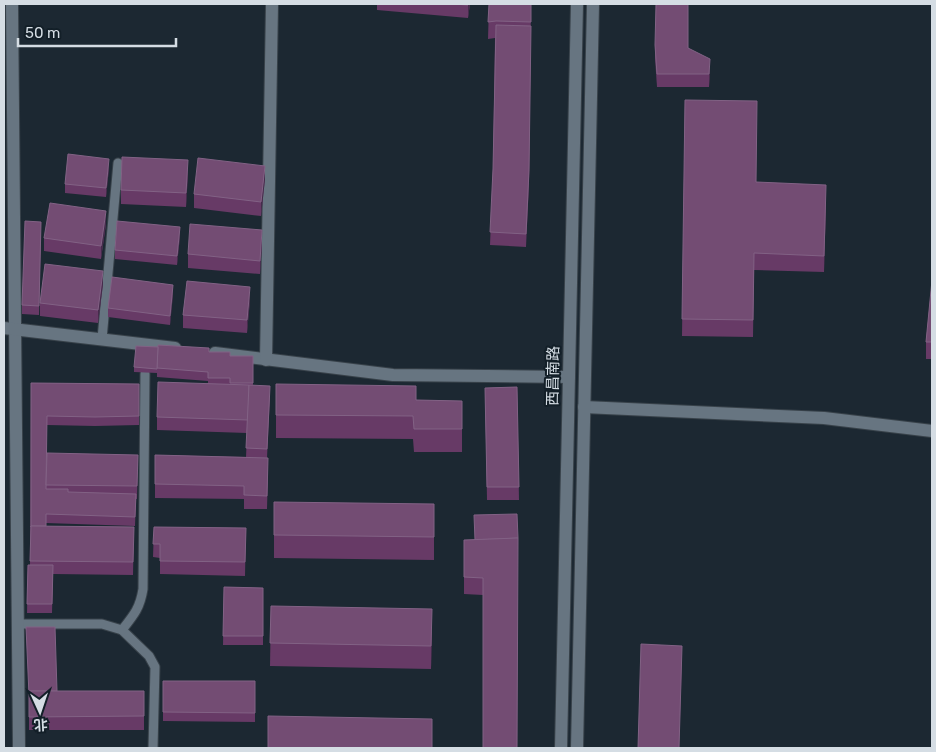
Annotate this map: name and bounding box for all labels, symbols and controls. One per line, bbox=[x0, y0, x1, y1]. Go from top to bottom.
scale bar bbox=[18, 15, 175, 47]
text: 50 m bbox=[25, 24, 60, 42]
street label: 西昌南路 bbox=[543, 346, 563, 406]
north arrow bbox=[15, 687, 65, 737]
text: 北 bbox=[33, 716, 48, 733]

